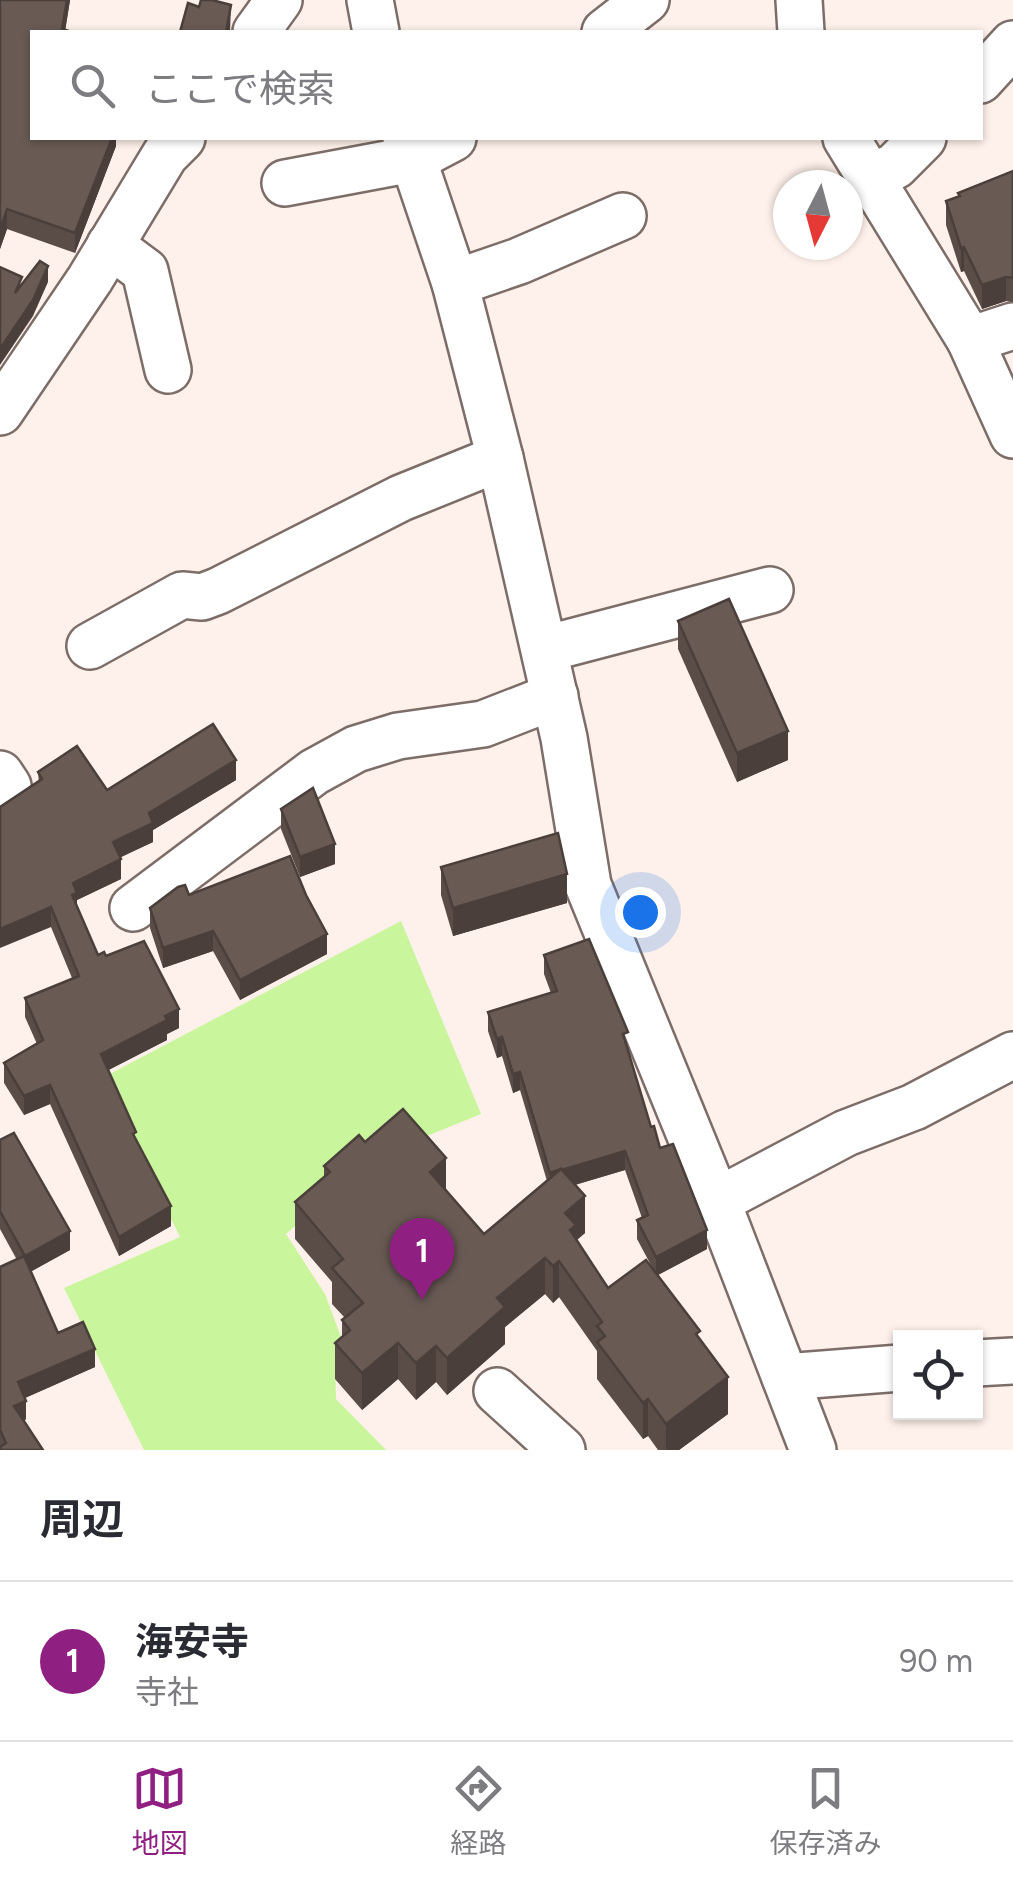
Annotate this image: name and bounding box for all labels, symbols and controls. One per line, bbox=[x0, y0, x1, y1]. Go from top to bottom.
search box bbox=[30, 30, 983, 140]
icon: search bbox=[65, 58, 120, 113]
text: ここで検索 bbox=[145, 66, 335, 112]
north arrow bbox=[773, 170, 863, 260]
your location bbox=[615, 887, 666, 938]
pin: 1 bbox=[390, 1218, 454, 1300]
map controls bbox=[893, 1330, 983, 1420]
button: locate bbox=[893, 1330, 983, 1420]
text: 周辺 bbox=[40, 1494, 124, 1545]
text: 海安寺 bbox=[135, 1619, 249, 1665]
text: 1 bbox=[66, 1642, 79, 1680]
text: 90 m bbox=[899, 1642, 973, 1680]
text: 寺社 bbox=[135, 1673, 199, 1711]
tab: 地図 bbox=[131, 1761, 188, 1861]
tab: 経路 bbox=[450, 1761, 507, 1861]
tab: 保存済み bbox=[769, 1761, 882, 1861]

